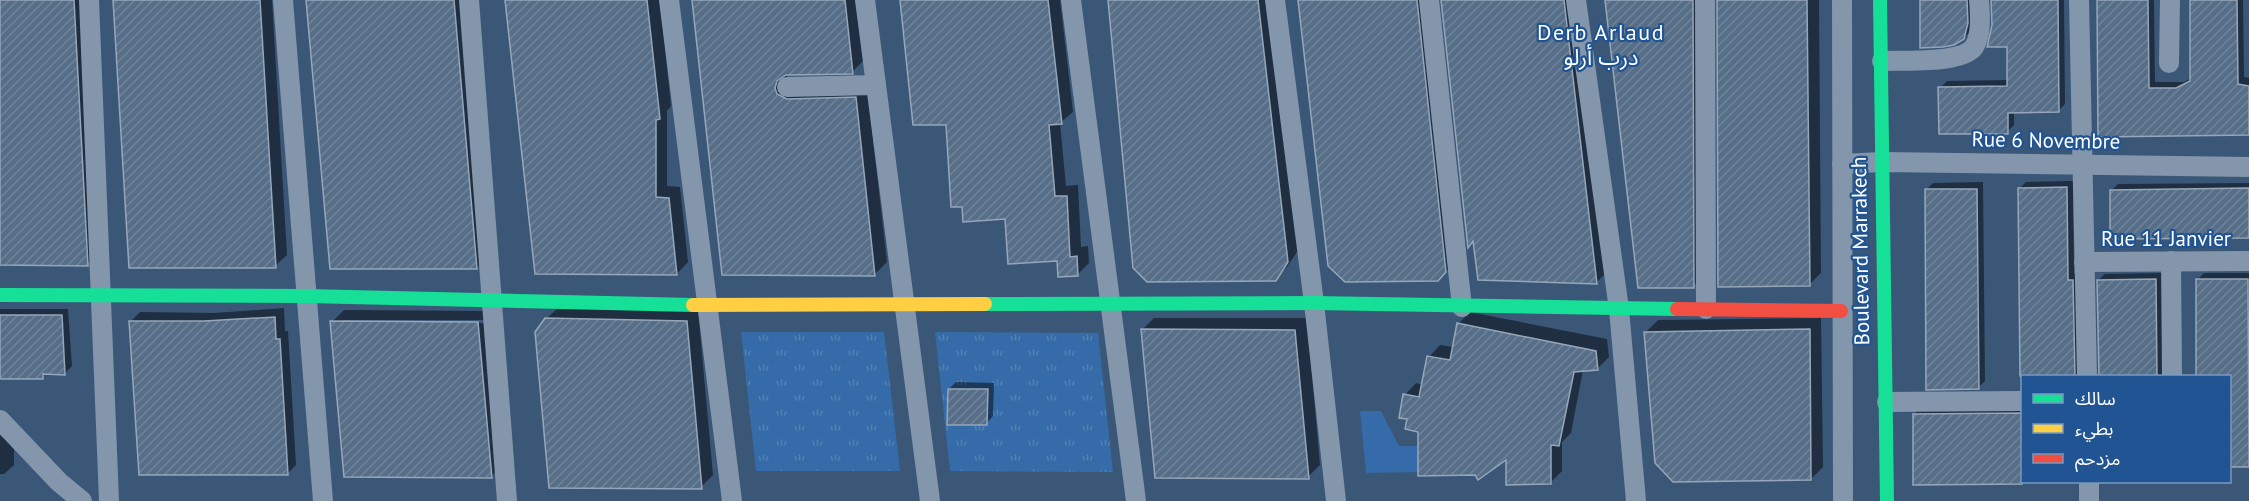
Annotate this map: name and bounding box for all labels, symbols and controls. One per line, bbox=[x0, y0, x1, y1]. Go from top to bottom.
district label: Derb Arlaud درب أرلو bbox=[1537, 18, 1665, 71]
street label: Rue 6 Novembre bbox=[1971, 125, 2121, 155]
street label: Boulevard Marrakech bbox=[1845, 156, 1875, 346]
street label: Rue 11 Janvier bbox=[2101, 225, 2231, 252]
legend bbox=[2021, 375, 2231, 483]
text: سالك bbox=[2075, 387, 2116, 410]
text: بطيء bbox=[2075, 417, 2113, 442]
text: مزدحم bbox=[2075, 447, 2120, 472]

